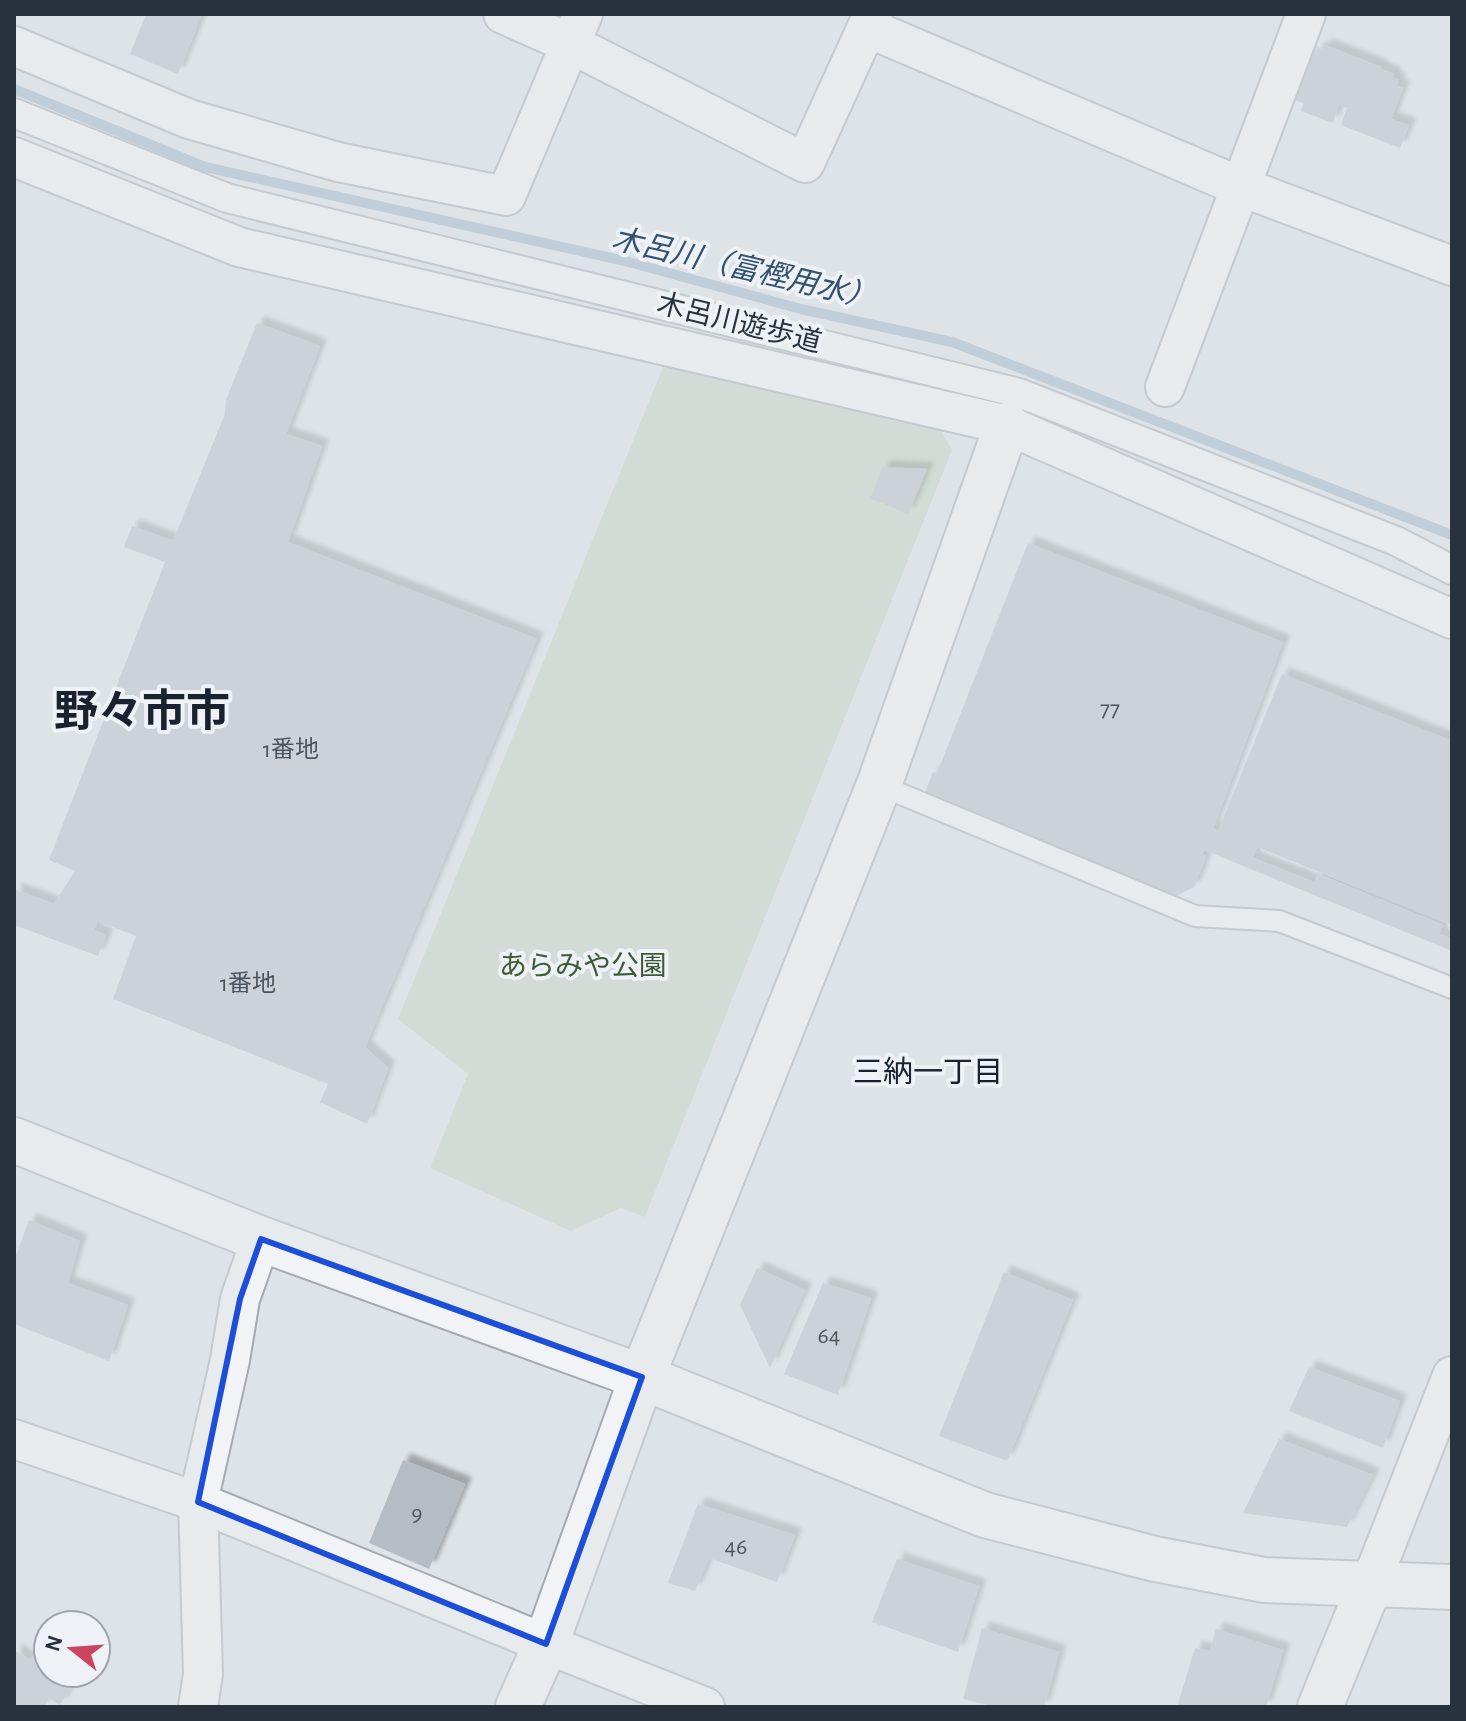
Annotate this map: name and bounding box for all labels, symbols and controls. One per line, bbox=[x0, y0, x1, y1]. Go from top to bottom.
water label: 木呂川（富樫用水） bbox=[609, 222, 879, 314]
street label: 木呂川遊歩道 bbox=[654, 288, 824, 358]
district label: 野々市市 bbox=[54, 688, 230, 735]
house number: 77 bbox=[1100, 697, 1120, 721]
house number: 1番地 bbox=[263, 736, 319, 762]
park label: あらみや公園 bbox=[499, 952, 667, 981]
house number: 1番地 bbox=[220, 970, 276, 996]
district label: 三納一丁目 bbox=[853, 1056, 1003, 1088]
house number: 64 bbox=[818, 1324, 840, 1348]
house number: 9 bbox=[411, 1502, 423, 1526]
house number: 46 bbox=[725, 1535, 747, 1559]
north arrow bbox=[32, 1609, 112, 1689]
text: N bbox=[41, 1633, 67, 1654]

